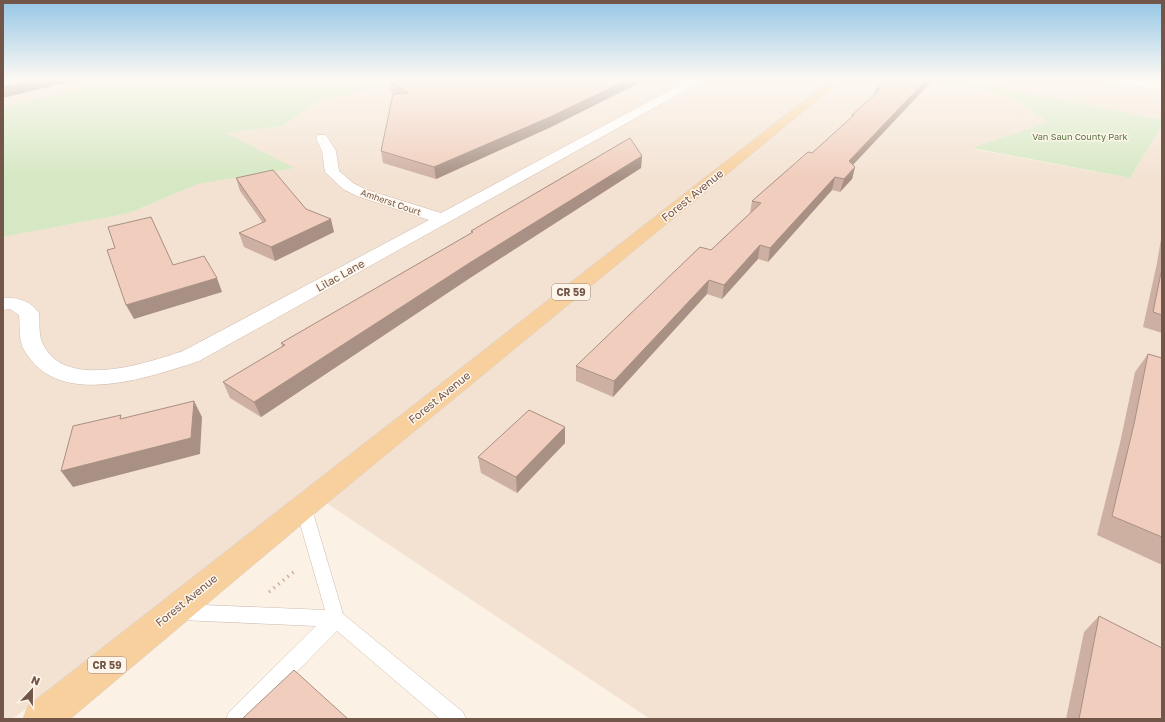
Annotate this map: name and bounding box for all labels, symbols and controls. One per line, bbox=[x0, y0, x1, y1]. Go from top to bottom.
park label: Van Saun County Park bbox=[1032, 131, 1128, 142]
street label: Forest Avenue bbox=[659, 166, 725, 224]
street label: Amherst Court bbox=[359, 187, 423, 218]
street label: Lilac Lane bbox=[313, 256, 367, 294]
road number: CR 59 bbox=[552, 284, 590, 300]
street label: Forest Avenue bbox=[406, 368, 472, 426]
street label: Forest Avenue bbox=[153, 571, 219, 629]
road number: CR 59 bbox=[88, 657, 126, 673]
north arrow bbox=[12, 670, 52, 710]
text: N bbox=[30, 673, 42, 688]

